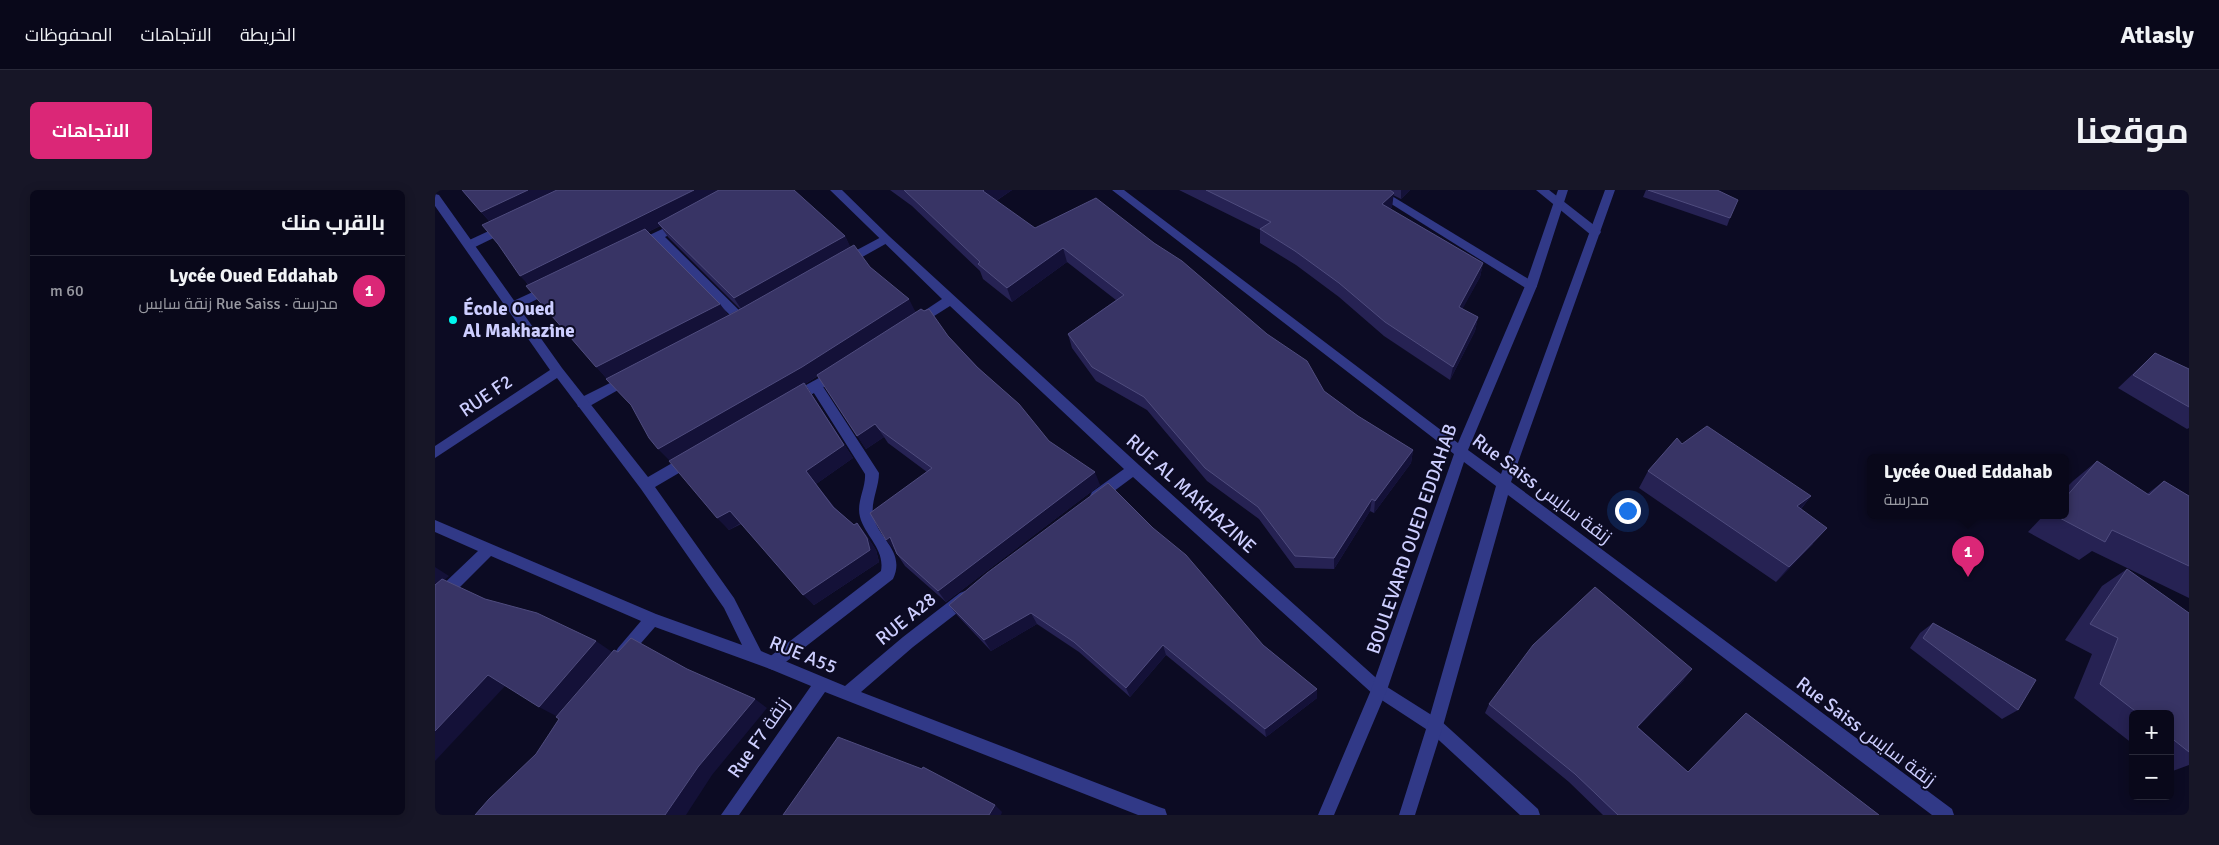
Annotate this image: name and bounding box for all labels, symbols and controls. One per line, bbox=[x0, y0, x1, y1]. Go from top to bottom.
text: Atlasly bbox=[2121, 20, 2194, 50]
text: المحفوظات bbox=[25, 24, 113, 46]
text: الاتجاهات bbox=[141, 24, 212, 46]
text: الخريطة bbox=[240, 24, 296, 46]
button: الاتجاهات bbox=[30, 102, 152, 159]
text: موقعنا bbox=[2075, 110, 2189, 153]
text: بالقرب منك bbox=[281, 210, 385, 236]
text: Lycée Oued Eddahab bbox=[169, 264, 338, 288]
text: 60 m bbox=[50, 281, 84, 301]
text: 1 bbox=[365, 281, 373, 301]
text: مدرسة · Rue Saiss زنقة سايس bbox=[139, 294, 338, 314]
place label: École Oued Al Makhazine bbox=[463, 297, 575, 343]
marker: École Oued Al Makhazine bbox=[447, 314, 459, 326]
street label: RUE F2 bbox=[455, 370, 517, 422]
street label: BOULEVARD OUED EDDAHAB bbox=[1361, 421, 1463, 657]
street label: RUE AL MAKHAZINE bbox=[1121, 429, 1261, 559]
street label: Rue Saiss زنقة سايس bbox=[1467, 429, 1617, 549]
popup bbox=[1867, 454, 2069, 519]
text: Lycée Oued Eddahab bbox=[1884, 460, 2052, 484]
text: مدرسة bbox=[1884, 490, 1929, 510]
your location bbox=[1615, 498, 1641, 524]
pin: 1 bbox=[1952, 536, 1984, 577]
street label: RUE A28 bbox=[871, 587, 941, 651]
street label: RUE A55 bbox=[766, 631, 840, 679]
street label: Rue Saiss زنقة سايس bbox=[1791, 672, 1941, 792]
street label: Rue F7 زنقة bbox=[723, 693, 795, 783]
map controls bbox=[2129, 710, 2174, 800]
button: + bbox=[2129, 710, 2174, 755]
button: − bbox=[2129, 755, 2174, 800]

